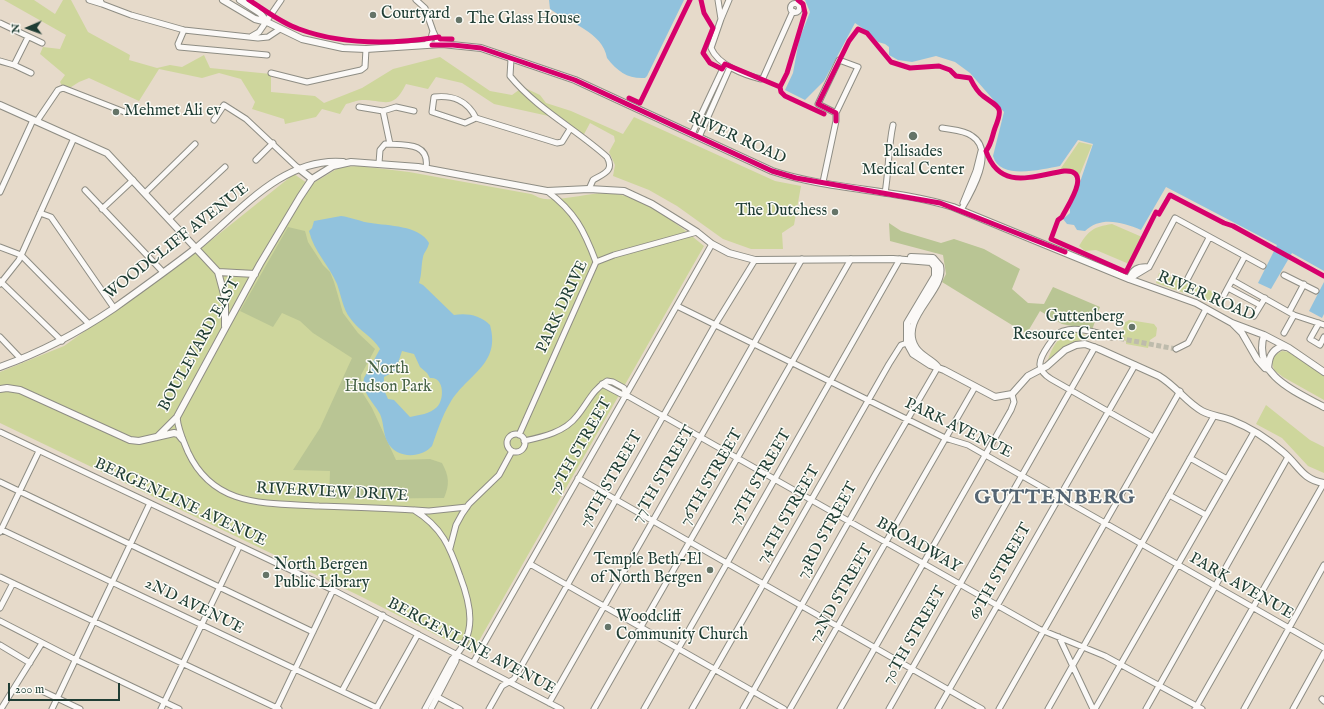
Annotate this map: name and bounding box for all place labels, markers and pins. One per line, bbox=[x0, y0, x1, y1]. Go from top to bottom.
place label: Courtyard bbox=[381, 5, 450, 25]
marker: Courtyard bbox=[368, 10, 378, 20]
place label: The Glass House bbox=[467, 10, 580, 30]
marker: The Glass House bbox=[454, 15, 464, 25]
place label: Mehmet Ali ev bbox=[124, 102, 221, 122]
marker: Mehmet Ali ev bbox=[111, 107, 121, 117]
marker: Palisades Medical Center bbox=[907, 130, 919, 142]
place label: Palisades Medical Center bbox=[862, 143, 964, 181]
place label: The Dutchess bbox=[735, 202, 827, 222]
marker: The Dutchess bbox=[830, 207, 840, 217]
place label: Guttenberg Resource Center bbox=[1013, 308, 1124, 346]
marker: Guttenberg Resource Center bbox=[1127, 322, 1137, 332]
place label: Temple Beth-El of North Bergen bbox=[590, 551, 702, 589]
place label: North Bergen Public Library bbox=[274, 556, 370, 594]
marker: Temple Beth-El of North Bergen bbox=[705, 565, 715, 575]
marker: North Bergen Public Library bbox=[261, 570, 271, 580]
place label: Woodcliff Community Church bbox=[616, 608, 748, 646]
marker: Woodcliff Community Church bbox=[603, 622, 613, 632]

